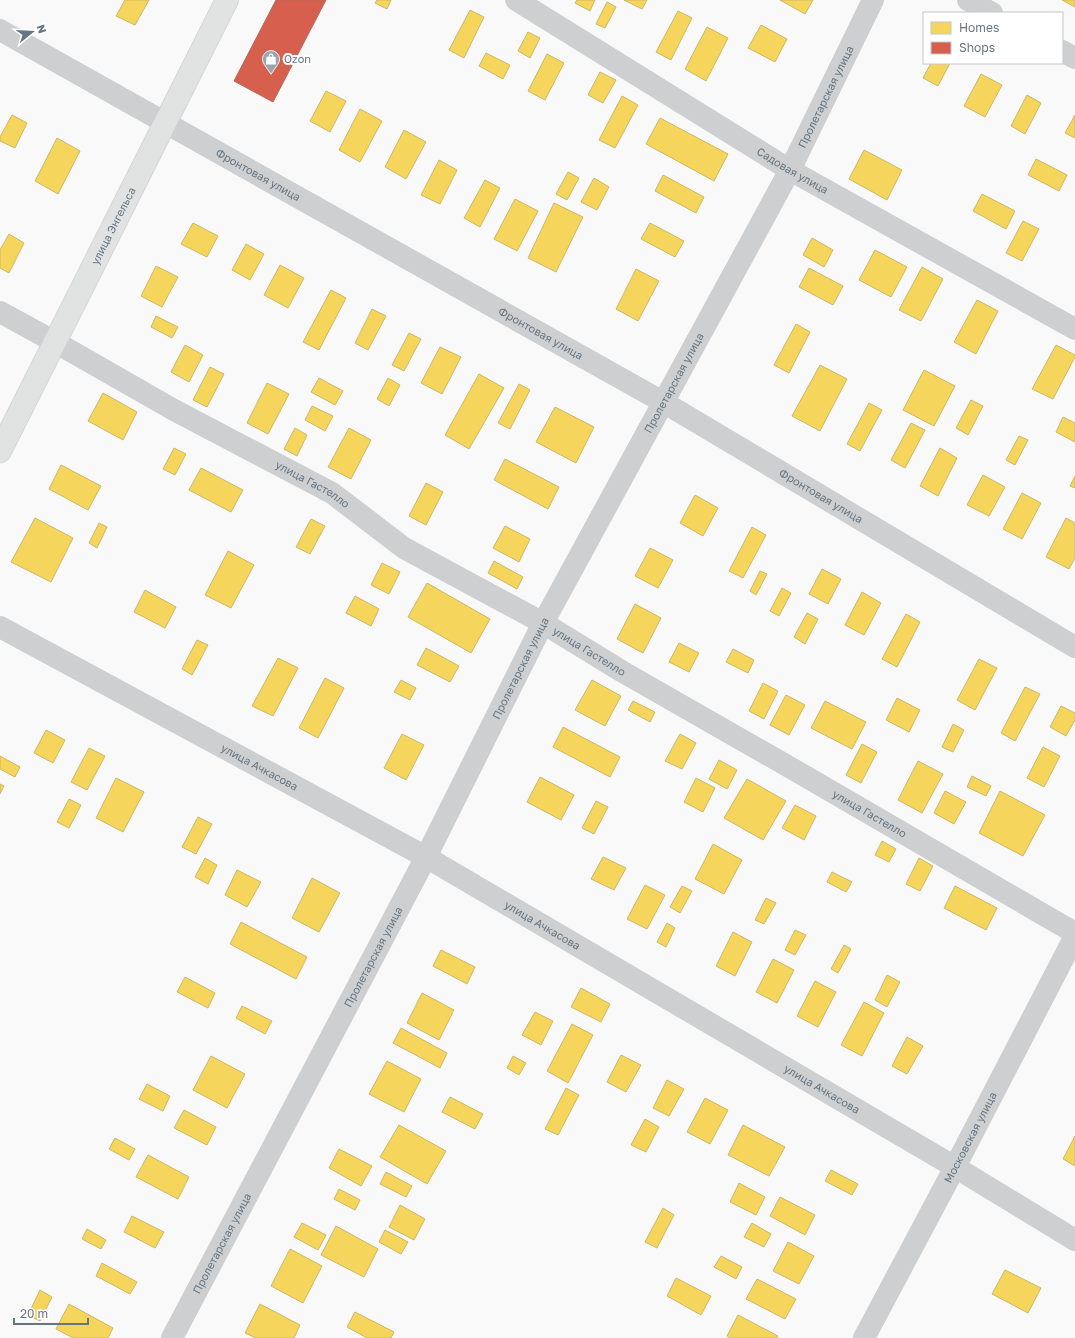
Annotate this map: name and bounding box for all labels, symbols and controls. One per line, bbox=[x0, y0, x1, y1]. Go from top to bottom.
north arrow bbox=[12, 12, 52, 52]
legend bbox=[923, 12, 1063, 64]
text: Homes bbox=[959, 20, 999, 35]
text: N bbox=[35, 23, 49, 35]
text: Shops bbox=[959, 40, 995, 55]
street label: Пролетарская улица bbox=[795, 43, 856, 150]
shop icon: Ozon bbox=[261, 49, 281, 74]
place label: Ozon bbox=[284, 52, 311, 65]
street label: Садовая улица bbox=[755, 144, 831, 196]
street label: Фронтовая улица bbox=[214, 145, 303, 203]
street label: улица Энгельса bbox=[88, 185, 138, 267]
street label: Фронтовая улица bbox=[496, 304, 586, 362]
street label: Пролетарская улица bbox=[641, 330, 706, 435]
street label: улица Гастелло bbox=[274, 458, 353, 510]
street label: Фронтовая улица bbox=[777, 466, 865, 525]
street label: Пролетарская улица bbox=[489, 615, 551, 721]
street label: улица Гастелло bbox=[551, 624, 629, 678]
street label: улица Ачкасова bbox=[219, 741, 301, 793]
street label: улица Гастелло bbox=[831, 787, 910, 840]
street label: улица Ачкасова bbox=[502, 898, 583, 952]
street label: Пролетарская улица bbox=[341, 904, 405, 1009]
street label: улица Ачкасова bbox=[782, 1061, 862, 1116]
street label: Московская улица bbox=[941, 1090, 999, 1185]
street label: Пролетарская улица bbox=[190, 1191, 253, 1296]
scale bar bbox=[14, 1300, 88, 1326]
text: 20 m bbox=[20, 1306, 48, 1321]

